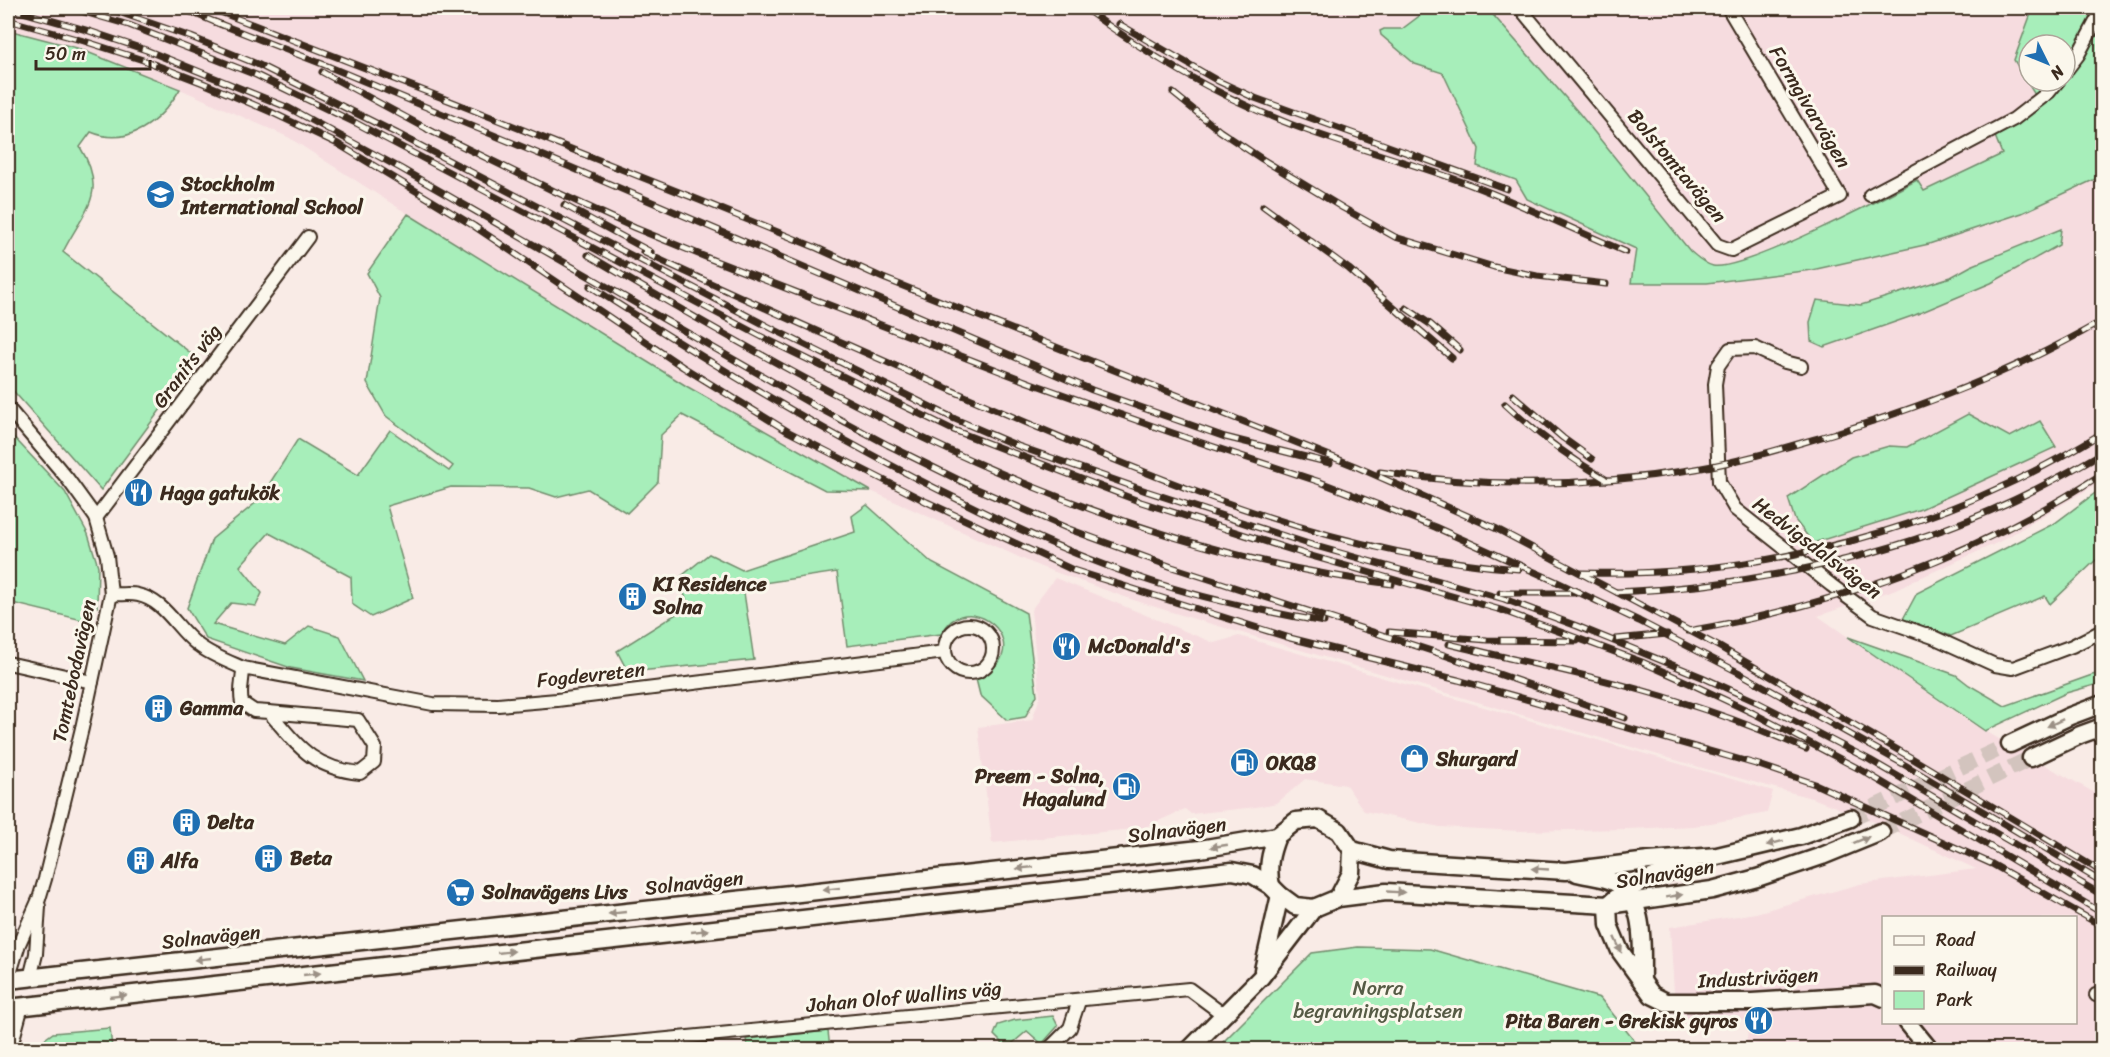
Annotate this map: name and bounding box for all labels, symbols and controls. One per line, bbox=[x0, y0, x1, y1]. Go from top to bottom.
scale bar bbox=[36, 33, 150, 71]
north arrow bbox=[2017, 33, 2077, 93]
text: 50 m bbox=[45, 38, 86, 70]
street label: Formgivarvägen bbox=[1759, 39, 1861, 175]
text: N bbox=[2043, 58, 2073, 87]
street label: Bolstomtavägen bbox=[1618, 101, 1736, 231]
place label: Stockholm International School bbox=[180, 167, 364, 225]
school or university icon: Stockholm International School bbox=[144, 179, 176, 211]
street label: Granits väg bbox=[143, 316, 231, 416]
place label: Haga gatukök bbox=[159, 476, 280, 511]
restaurant icon: Haga gatukök bbox=[123, 477, 155, 509]
street label: Hedvigsdalsvägen bbox=[1745, 487, 1890, 609]
place label: KI Residence Solna bbox=[652, 567, 767, 625]
building icon: KI Residence Solna bbox=[616, 580, 648, 612]
street label: Tomtebodavägen bbox=[42, 596, 106, 746]
place label: McDonald's bbox=[1087, 629, 1191, 664]
restaurant icon: McDonald's bbox=[1051, 630, 1083, 662]
street label: Fogdevreten bbox=[535, 652, 647, 698]
place label: Gamma bbox=[179, 691, 244, 726]
building icon: Gamma bbox=[143, 692, 175, 724]
one-way arrow bbox=[2046, 718, 2064, 728]
place label: Shurgard bbox=[1435, 742, 1518, 777]
shop icon: Shurgard bbox=[1399, 743, 1431, 775]
place label: OKQ8 bbox=[1266, 746, 1317, 781]
fuel station icon: OKQ8 bbox=[1229, 747, 1261, 779]
place label: Preem - Solna, Hagalund bbox=[975, 759, 1107, 817]
fuel station icon: Preem - Solna, Hagalund bbox=[1110, 771, 1142, 803]
place label: Delta bbox=[207, 805, 255, 840]
building icon: Delta bbox=[170, 806, 202, 838]
street label: Solnavägen bbox=[1126, 807, 1229, 853]
one-way arrow bbox=[1852, 835, 1870, 845]
one-way arrow bbox=[1766, 839, 1784, 849]
place label: Beta bbox=[290, 841, 333, 876]
building icon: Beta bbox=[253, 842, 285, 874]
one-way arrow bbox=[1209, 842, 1228, 851]
place label: Alfa bbox=[160, 844, 199, 879]
building icon: Alfa bbox=[124, 845, 156, 877]
street label: Solnavägen bbox=[1613, 849, 1717, 899]
street label: Solnavägen bbox=[643, 860, 745, 906]
one-way arrow bbox=[1016, 863, 1035, 873]
one-way arrow bbox=[1531, 864, 1550, 874]
place label: Solnavägens Livs bbox=[481, 875, 629, 910]
supermarket icon: Solnavägens Livs bbox=[445, 876, 477, 908]
one-way arrow bbox=[822, 884, 841, 894]
one-way arrow bbox=[1387, 888, 1406, 897]
one-way arrow bbox=[1665, 891, 1684, 900]
one-way arrow bbox=[607, 908, 626, 918]
street label: Solnavägen bbox=[160, 914, 262, 960]
legend bbox=[1882, 916, 2077, 1024]
text: Road bbox=[1936, 924, 1976, 956]
one-way arrow bbox=[690, 926, 709, 936]
one-way arrow bbox=[1613, 937, 1622, 954]
one-way arrow bbox=[496, 948, 515, 957]
one-way arrow bbox=[193, 954, 212, 964]
text: Railway bbox=[1936, 954, 1998, 986]
street label: Industrivägen bbox=[1696, 957, 1819, 999]
one-way arrow bbox=[303, 969, 322, 979]
street label: Johan Olof Wallins väg bbox=[804, 971, 1003, 1023]
park label: Norra begravningsplatsen bbox=[1293, 971, 1463, 1029]
text: Park bbox=[1936, 984, 1973, 1016]
one-way arrow bbox=[109, 991, 128, 1000]
place label: Pita Baren - Grekisk gyros bbox=[1505, 1004, 1739, 1039]
restaurant icon: Pita Baren - Grekisk gyros bbox=[1743, 1005, 1775, 1037]

